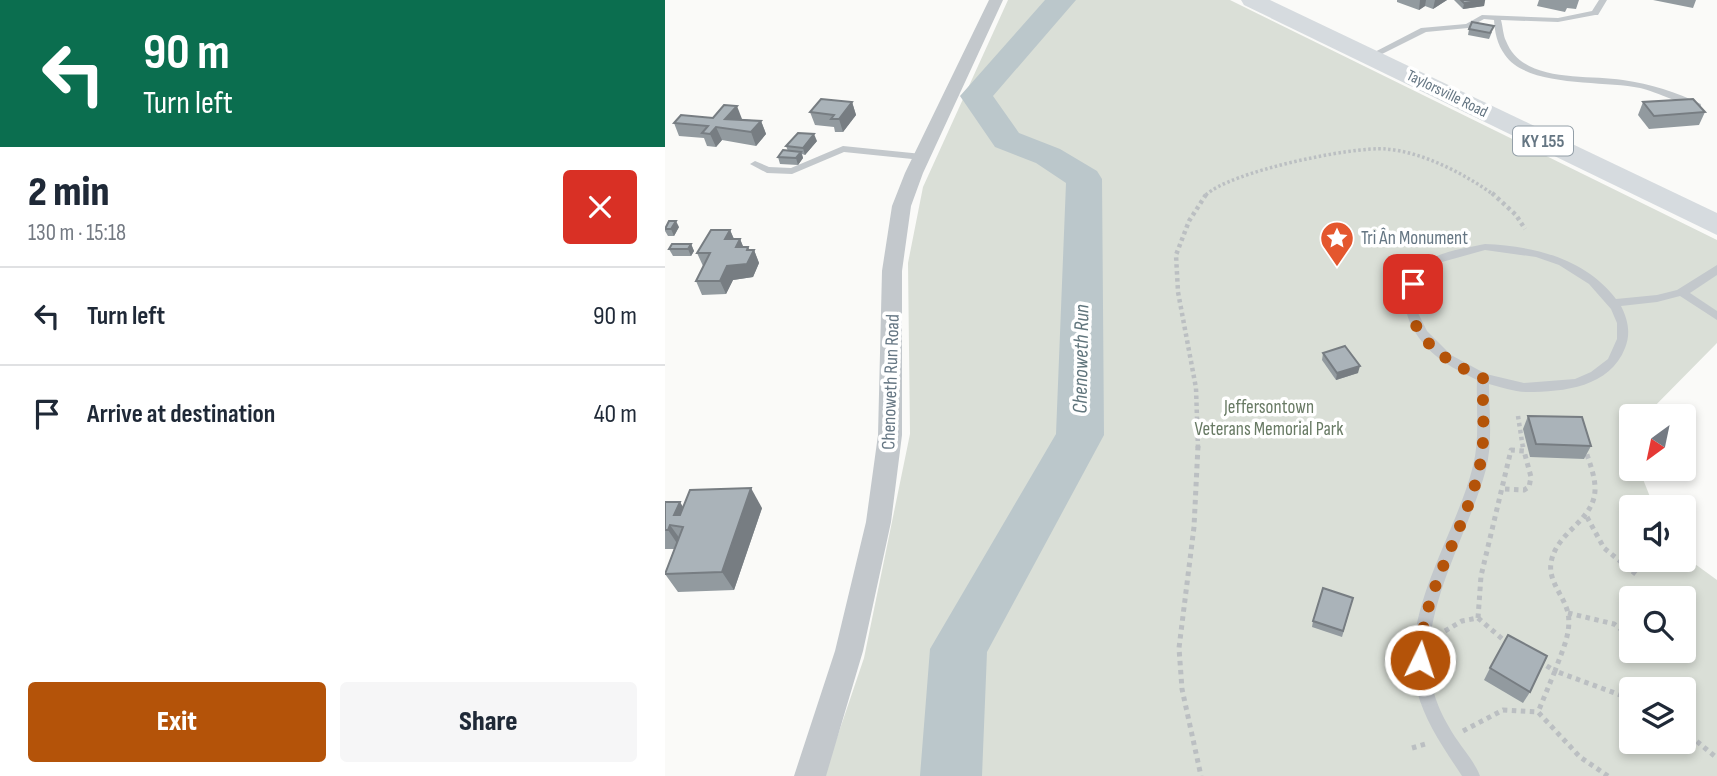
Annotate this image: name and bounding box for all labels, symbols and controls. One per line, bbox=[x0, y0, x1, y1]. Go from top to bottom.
text: 90 m bbox=[143, 24, 230, 83]
icon: left bbox=[28, 28, 119, 119]
street label: Taylorsville Road bbox=[1403, 66, 1491, 122]
text: Turn left bbox=[143, 84, 233, 123]
road number: KY 155 bbox=[1513, 126, 1573, 156]
text: 2 min bbox=[28, 167, 109, 218]
button: close bbox=[563, 170, 637, 244]
text: 130 m · 15:18 bbox=[28, 219, 126, 247]
place icon: Tri Ân Monument bbox=[1318, 219, 1356, 268]
place label: Tri Ân Monument bbox=[1361, 227, 1468, 250]
pin bbox=[1383, 254, 1443, 314]
icon: arrive bbox=[1394, 265, 1432, 303]
icon: left bbox=[28, 297, 66, 335]
text: Turn left bbox=[87, 301, 165, 332]
text: 90 m bbox=[593, 301, 637, 332]
water label: Chenoweth Run bbox=[1068, 304, 1094, 414]
street label: Chenoweth Run Road bbox=[877, 314, 905, 450]
icon: arrive bbox=[28, 395, 66, 433]
park label: Jeffersontown Veterans Memorial Park bbox=[1195, 396, 1344, 441]
text: Arrive at destination bbox=[87, 399, 275, 430]
text: 40 m bbox=[594, 399, 637, 430]
north arrow bbox=[1619, 404, 1696, 481]
map controls bbox=[1619, 404, 1696, 754]
button: sound bbox=[1619, 495, 1696, 572]
button: search bbox=[1619, 586, 1696, 663]
position arrow bbox=[1383, 623, 1457, 697]
button: layers bbox=[1619, 677, 1696, 754]
button: Exit bbox=[28, 682, 326, 762]
button: Share bbox=[340, 682, 637, 762]

